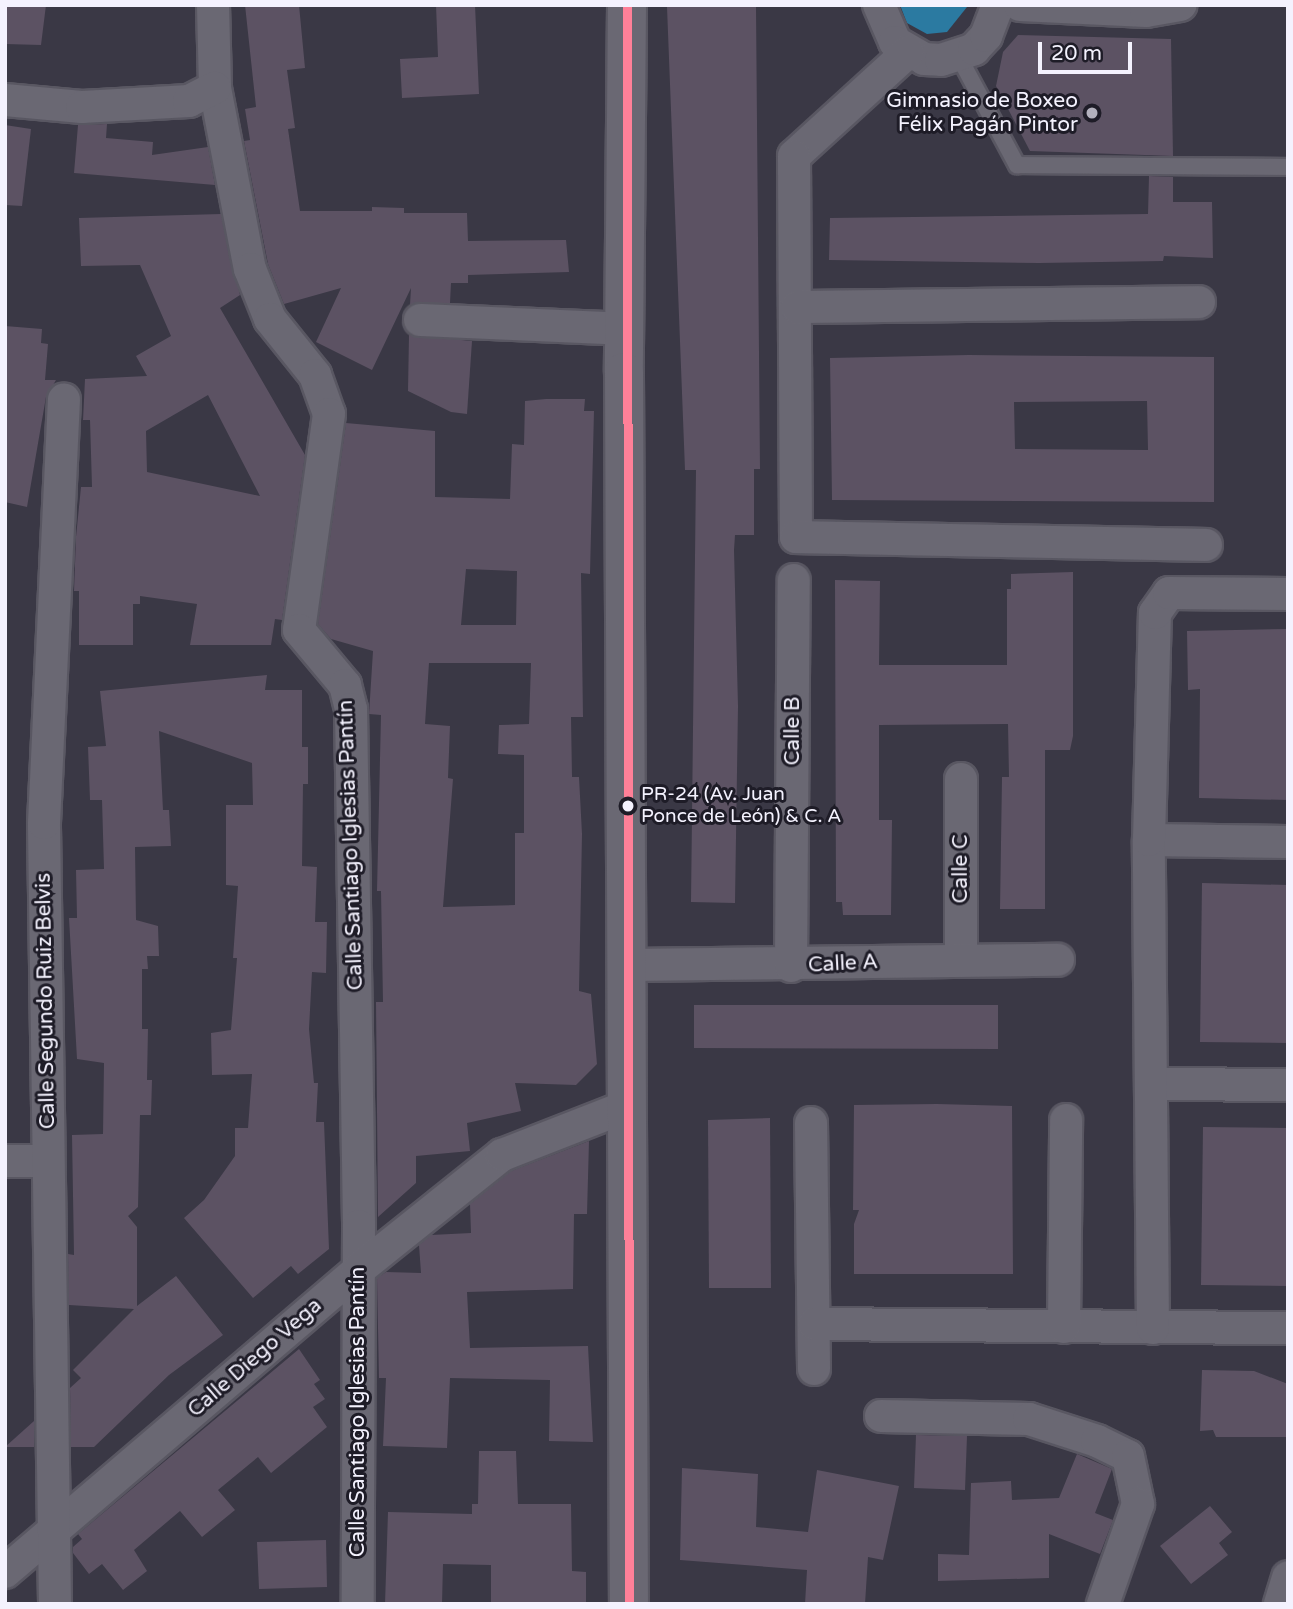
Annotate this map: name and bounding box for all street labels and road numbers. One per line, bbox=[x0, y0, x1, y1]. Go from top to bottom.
street label: Calle B bbox=[780, 697, 806, 765]
street label: Calle Santiago Iglesias Pantín bbox=[333, 699, 369, 991]
street label: Calle C bbox=[948, 835, 974, 903]
street label: Calle Segundo Ruiz Belvis bbox=[31, 873, 61, 1129]
street label: Calle A bbox=[807, 950, 879, 978]
street label: Calle Santiago Iglesias Pantín bbox=[345, 1267, 371, 1557]
street label: Calle Diego Vega bbox=[183, 1293, 327, 1423]

